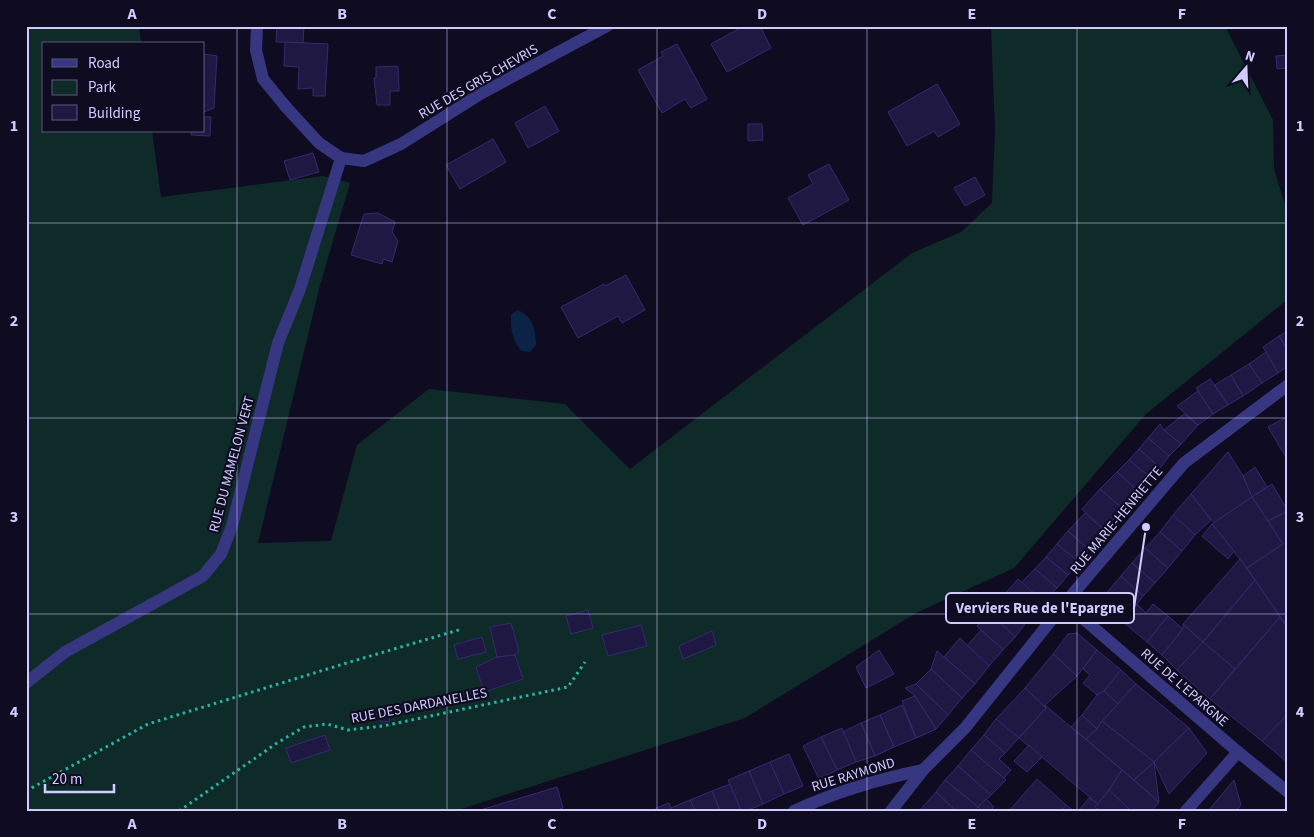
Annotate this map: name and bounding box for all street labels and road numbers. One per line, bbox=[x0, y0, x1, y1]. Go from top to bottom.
street label: RUE DES GRIS CHEVRIS bbox=[415, 39, 542, 124]
street label: RUE DU MAMELON VERT bbox=[204, 393, 260, 535]
street label: RUE MARIE-HENRIETTE bbox=[1066, 462, 1168, 579]
street label: RUE DE L'EPARGNE bbox=[1136, 644, 1233, 731]
street label: RUE DES DARDANELLES bbox=[349, 683, 489, 729]
street label: RUE RAYMOND bbox=[809, 753, 897, 797]

